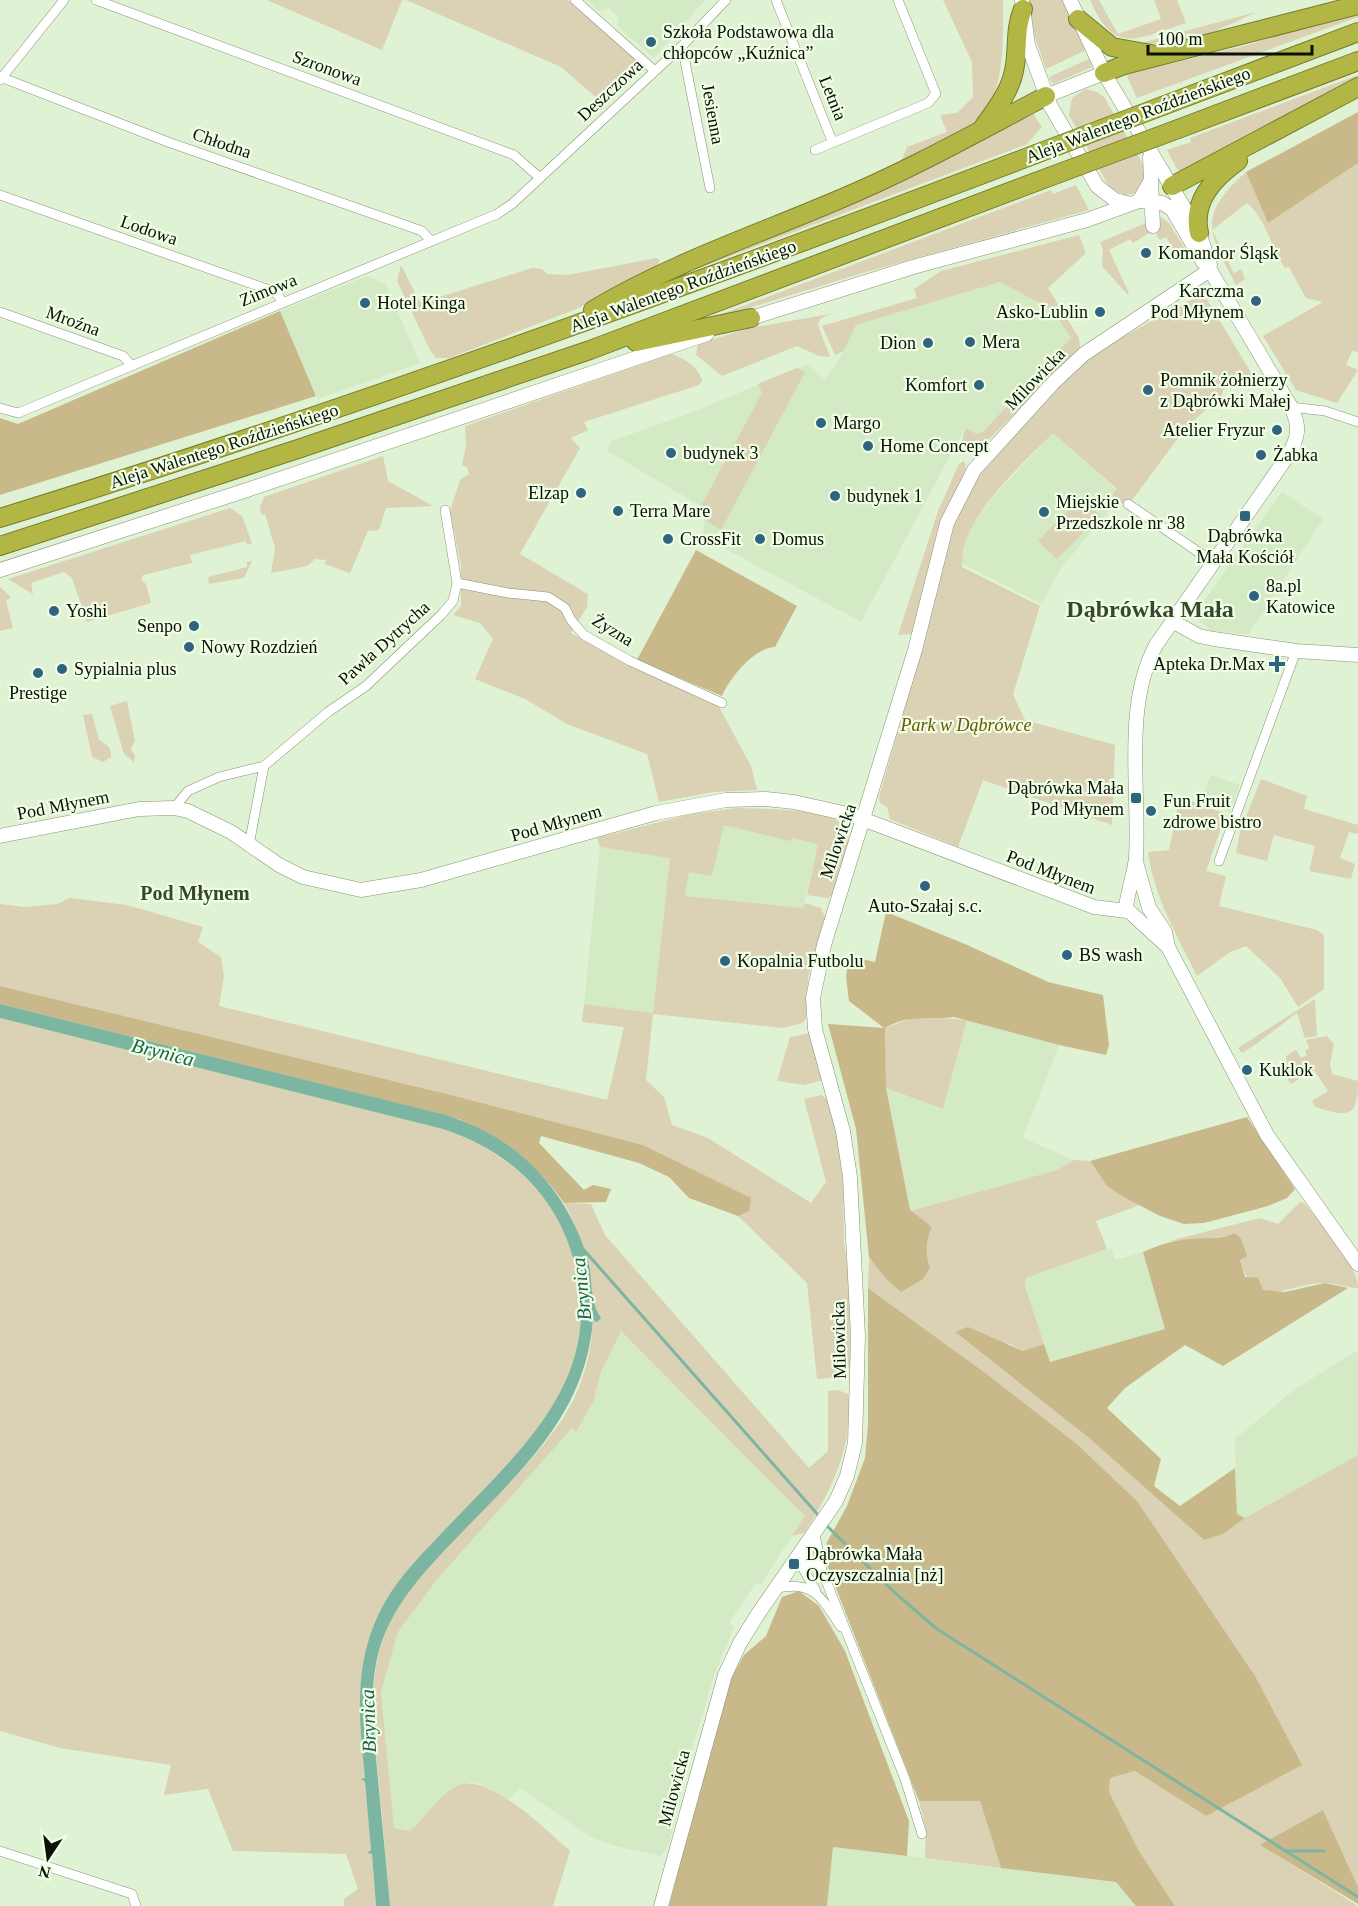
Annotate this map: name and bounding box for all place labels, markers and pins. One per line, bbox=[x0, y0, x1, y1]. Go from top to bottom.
place label: Szkoła Podstawowa dla chłopców „Kuźnica” bbox=[663, 22, 834, 63]
marker: Szkoła Podstawowa dla chłopców „Kuźnica” bbox=[644, 35, 658, 49]
place label: Komandor Śląsk bbox=[1158, 242, 1279, 263]
marker: Komandor Śląsk bbox=[1139, 246, 1153, 260]
place label: Karczma Pod Młynem bbox=[1150, 281, 1244, 322]
place label: Hotel Kinga bbox=[377, 293, 465, 313]
marker: Karczma Pod Młynem bbox=[1249, 294, 1263, 308]
marker: Hotel Kinga bbox=[358, 296, 372, 310]
place label: Asko-Lublin bbox=[996, 302, 1088, 322]
marker: Asko-Lublin bbox=[1093, 305, 1107, 319]
place label: Mera bbox=[982, 332, 1020, 352]
place label: Dion bbox=[880, 333, 916, 353]
marker: Mera bbox=[963, 335, 977, 349]
marker: Dion bbox=[921, 336, 935, 350]
place label: Pomnik żołnierzy z Dąbrówki Małej bbox=[1160, 370, 1291, 411]
place label: Komfort bbox=[905, 375, 967, 395]
marker: Komfort bbox=[972, 378, 986, 392]
marker: Pomnik żołnierzy z Dąbrówki Małej bbox=[1141, 383, 1155, 397]
place label: Margo bbox=[833, 413, 881, 433]
marker: Margo bbox=[814, 416, 828, 430]
place label: Atelier Fryzur bbox=[1163, 420, 1265, 440]
marker: Atelier Fryzur bbox=[1270, 423, 1284, 437]
place label: Home Concept bbox=[880, 436, 988, 456]
marker: Home Concept bbox=[861, 439, 875, 453]
place label: budynek 3 bbox=[683, 443, 759, 463]
place label: Żabka bbox=[1273, 445, 1318, 465]
marker: budynek 3 bbox=[664, 446, 678, 460]
marker: Żabka bbox=[1254, 448, 1268, 462]
place label: Elzap bbox=[528, 483, 569, 503]
marker: Elzap bbox=[574, 486, 588, 500]
place label: budynek 1 bbox=[847, 486, 923, 506]
marker: budynek 1 bbox=[828, 489, 842, 503]
place label: Miejskie Przedszkole nr 38 bbox=[1056, 492, 1185, 533]
place label: Terra Mare bbox=[630, 501, 710, 521]
marker: Terra Mare bbox=[611, 504, 625, 518]
marker: Miejskie Przedszkole nr 38 bbox=[1037, 505, 1051, 519]
marker: Dąbrówka Mała Kościół bbox=[1238, 509, 1252, 523]
place label: Dąbrówka Mała Kościół bbox=[1196, 526, 1294, 567]
place label: CrossFit bbox=[680, 529, 741, 549]
place label: Domus bbox=[772, 529, 824, 549]
marker: CrossFit bbox=[661, 532, 675, 546]
marker: Domus bbox=[753, 532, 767, 546]
place label: 8a.pl Katowice bbox=[1266, 576, 1335, 617]
marker: 8a.pl Katowice bbox=[1247, 589, 1261, 603]
place label: Yoshi bbox=[66, 601, 107, 621]
marker: Yoshi bbox=[47, 604, 61, 618]
place label: Senpo bbox=[137, 616, 182, 636]
marker: Senpo bbox=[187, 619, 201, 633]
place label: Nowy Rozdzień bbox=[201, 637, 317, 657]
marker: Nowy Rozdzień bbox=[182, 640, 196, 654]
place label: Apteka Dr.Max bbox=[1153, 654, 1265, 674]
marker: Apteka Dr.Max bbox=[1270, 657, 1284, 671]
place label: Sypialnia plus bbox=[74, 659, 177, 679]
marker: Sypialnia plus bbox=[55, 662, 69, 676]
marker: Prestige bbox=[31, 666, 45, 680]
place label: Prestige bbox=[9, 683, 67, 703]
place label: Dąbrówka Mała Pod Młynem bbox=[1008, 778, 1124, 819]
marker: Dąbrówka Mała Pod Młynem bbox=[1129, 791, 1143, 805]
place label: Fun Fruit zdrowe bistro bbox=[1163, 791, 1261, 832]
marker: Fun Fruit zdrowe bistro bbox=[1144, 804, 1158, 818]
marker: Auto-Szałaj s.c. bbox=[918, 879, 932, 893]
place label: Auto-Szałaj s.c. bbox=[868, 896, 982, 916]
place label: BS wash bbox=[1079, 945, 1143, 965]
marker: BS wash bbox=[1060, 948, 1074, 962]
place label: Kopalnia Futbolu bbox=[737, 951, 864, 971]
marker: Kopalnia Futbolu bbox=[718, 954, 732, 968]
place label: Kuklok bbox=[1259, 1060, 1313, 1080]
marker: Kuklok bbox=[1240, 1063, 1254, 1077]
place label: Dąbrówka Mała Oczyszczalnia [nż] bbox=[806, 1544, 943, 1585]
marker: Dąbrówka Mała Oczyszczalnia [nż] bbox=[787, 1557, 801, 1571]

